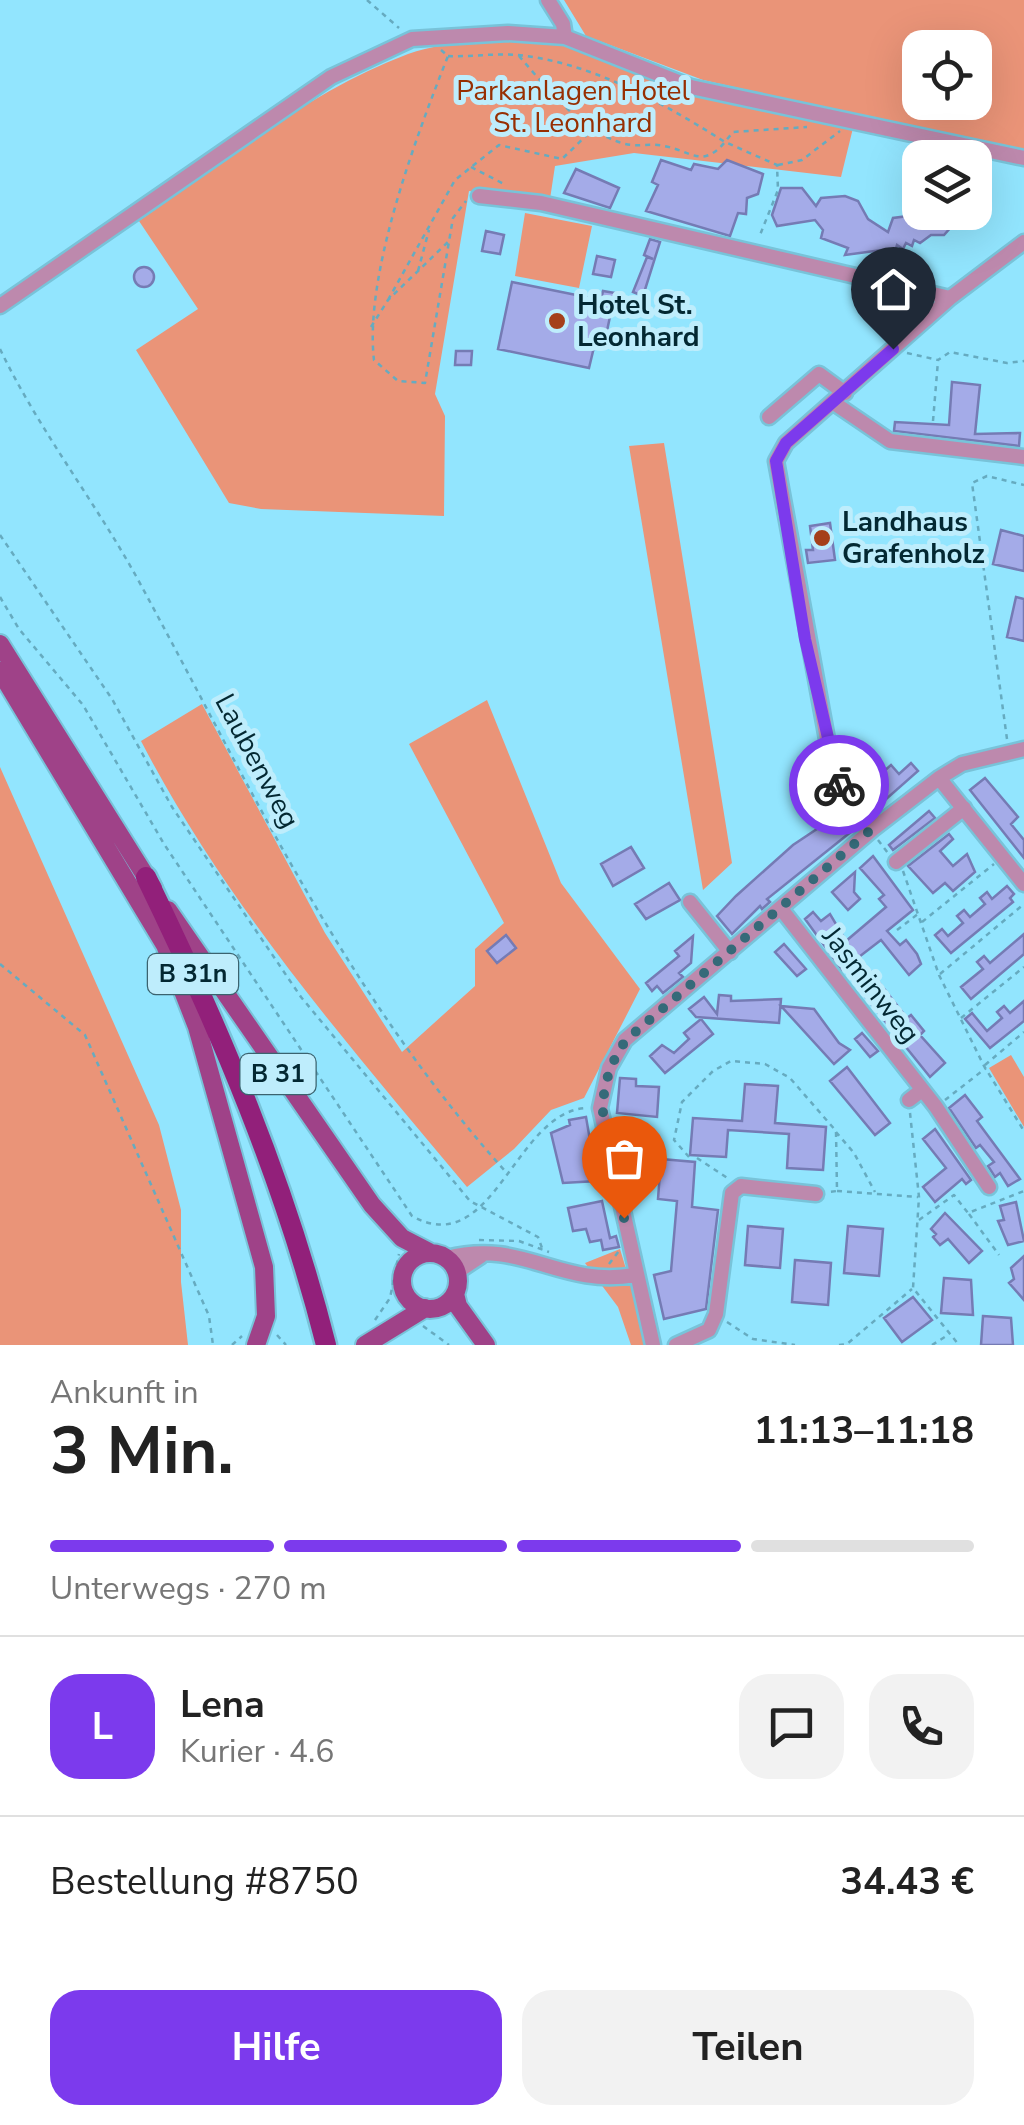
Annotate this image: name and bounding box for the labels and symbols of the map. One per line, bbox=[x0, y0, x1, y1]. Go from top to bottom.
park label: Parkanlagen Hotel St. Leonhard bbox=[456, 72, 691, 142]
pin bbox=[851, 247, 936, 350]
place label: Hotel St. Leonhard bbox=[577, 286, 700, 356]
marker: Hotel St. Leonhard bbox=[546, 310, 568, 332]
place label: Landhaus Grafenholz bbox=[842, 503, 985, 573]
marker: Landhaus Grafenholz bbox=[811, 527, 833, 549]
street label: Laubenweg bbox=[206, 687, 308, 835]
courier bbox=[789, 735, 889, 835]
street label: Jasminweg bbox=[813, 918, 929, 1051]
road number: B 31n bbox=[148, 954, 238, 994]
road number: B 31 bbox=[240, 1054, 316, 1094]
pin bbox=[582, 1116, 667, 1219]

